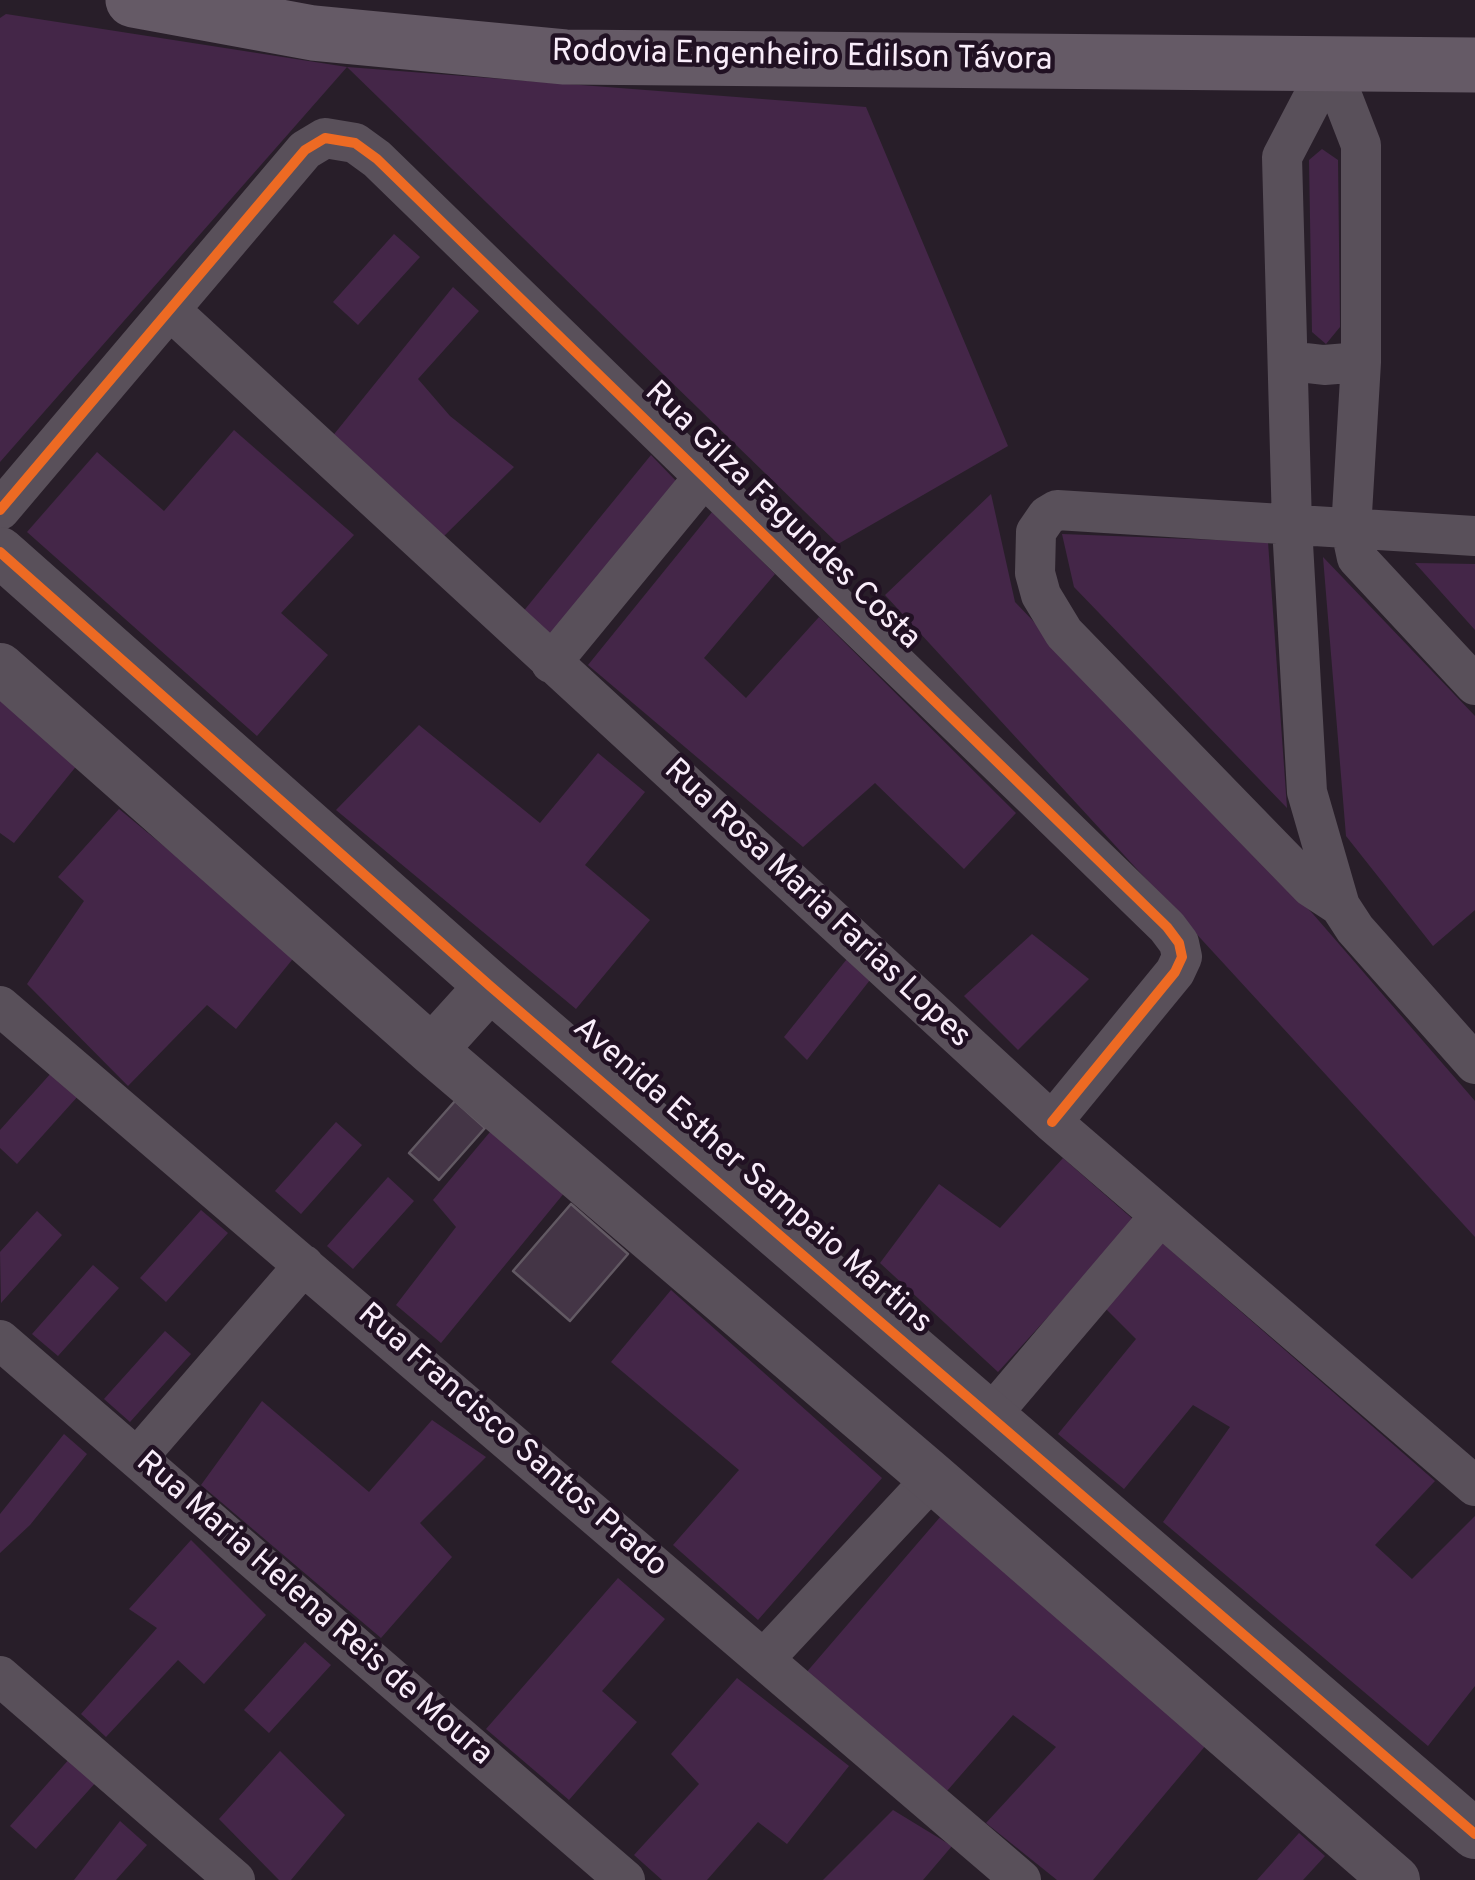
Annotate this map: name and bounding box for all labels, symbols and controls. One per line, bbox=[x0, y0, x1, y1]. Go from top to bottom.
street label: Rodovia Engenheiro Edilson Távora bbox=[551, 34, 1053, 82]
street label: Rua Gilza Fagundes Costa bbox=[635, 375, 927, 659]
street label: Rua Rosa Maria Farias Lopes bbox=[655, 753, 977, 1057]
street label: Avenida Esther Sampaio Martins bbox=[564, 1010, 938, 1344]
street label: Rua Francisco Santos Prado bbox=[348, 1297, 674, 1587]
street label: Rua Maria Helena Reis de Moura bbox=[127, 1445, 499, 1775]

